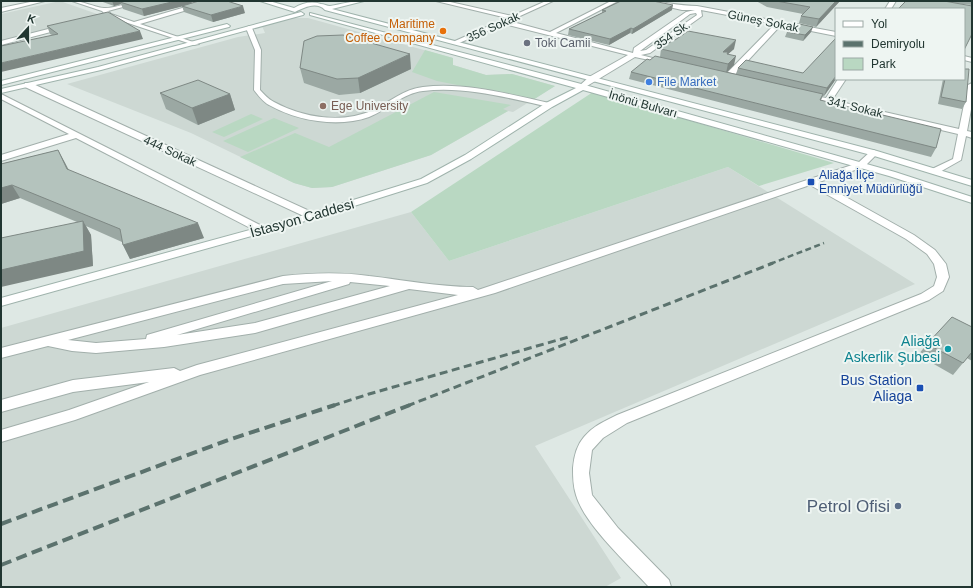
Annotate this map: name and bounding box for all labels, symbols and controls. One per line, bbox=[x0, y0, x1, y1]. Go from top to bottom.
street label: Güneş Sokak bbox=[726, 7, 801, 35]
north arrow bbox=[8, 8, 48, 48]
legend bbox=[835, 8, 965, 80]
street label: 356 Sokak bbox=[464, 9, 523, 45]
text: K bbox=[26, 12, 37, 26]
place label: Maritime Coffee Company bbox=[345, 17, 435, 45]
text: Yol bbox=[871, 17, 887, 31]
street label: 354 Sk. bbox=[651, 18, 693, 52]
marker: Maritime Coffee Company bbox=[438, 26, 448, 36]
place label: Toki Camii bbox=[535, 36, 590, 50]
text: Demiryolu bbox=[871, 37, 925, 51]
marker: Toki Camii bbox=[522, 38, 532, 48]
text: Park bbox=[871, 57, 897, 71]
place label: File Market bbox=[657, 75, 717, 89]
marker: File Market bbox=[644, 77, 654, 87]
street label: İnönü Bulvarı bbox=[607, 88, 679, 120]
street label: 341 Sokak bbox=[826, 93, 885, 121]
place label: Ege University bbox=[331, 99, 408, 113]
marker: Ege University bbox=[318, 101, 328, 111]
street label: 444 Sokak bbox=[141, 133, 200, 170]
place label: Aliağa İlçe Emniyet Müdürlüğü bbox=[819, 168, 922, 196]
marker: Aliağa İlçe Emniyet Müdürlüğü bbox=[806, 177, 816, 187]
street label: İstasyon Caddesi bbox=[248, 195, 356, 240]
place label: Aliağa Askerlik Şubesi bbox=[844, 333, 940, 365]
marker: Aliağa Askerlik Şubesi bbox=[943, 344, 953, 354]
place label: Bus Station Aliaga bbox=[840, 372, 912, 404]
marker: Bus Station Aliaga bbox=[915, 383, 925, 393]
place label: Petrol Ofisi bbox=[807, 497, 890, 516]
marker: Petrol Ofisi bbox=[893, 501, 903, 511]

